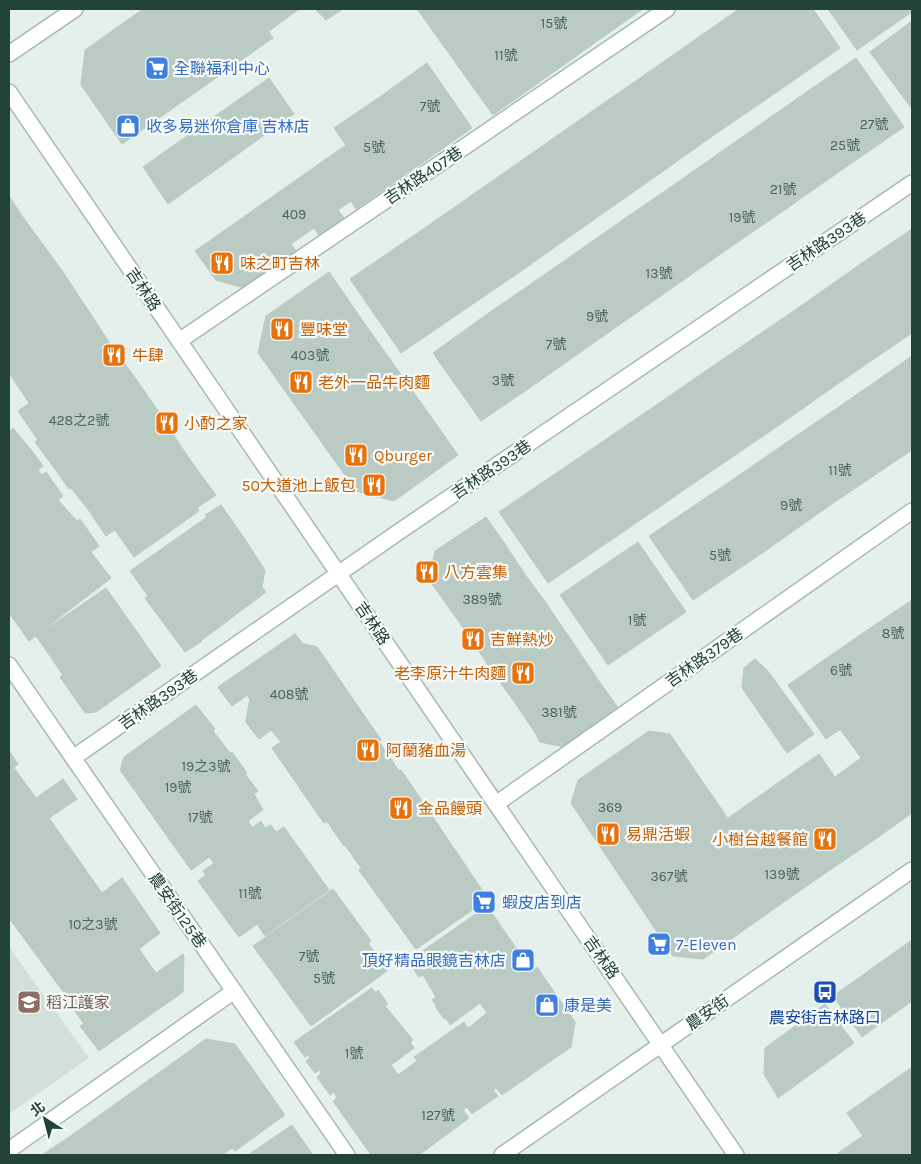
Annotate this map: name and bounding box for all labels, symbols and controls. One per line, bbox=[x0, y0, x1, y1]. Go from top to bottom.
house number: 15號 bbox=[541, 15, 567, 32]
house number: 11號 bbox=[494, 47, 518, 64]
supermarket icon: 全聯福利中心 bbox=[144, 55, 170, 81]
place label: 全聯福利中心 bbox=[174, 59, 270, 78]
house number: 7號 bbox=[420, 98, 440, 115]
shop icon: 收多易迷你倉庫 吉林店 bbox=[115, 113, 141, 139]
house number: 27號 bbox=[860, 116, 888, 133]
place label: 收多易迷你倉庫 吉林店 bbox=[146, 117, 310, 136]
house number: 25號 bbox=[830, 137, 860, 154]
house number: 5號 bbox=[363, 139, 385, 156]
street label: 吉林路407巷 bbox=[381, 142, 466, 208]
house number: 21號 bbox=[770, 181, 796, 198]
house number: 409 bbox=[282, 206, 306, 223]
street label: 吉林路393巷 bbox=[783, 208, 870, 275]
house number: 19號 bbox=[729, 209, 755, 226]
restaurant icon: 味之町吉林 bbox=[209, 250, 235, 276]
place label: 味之町吉林 bbox=[240, 254, 320, 273]
street label: 吉林路 bbox=[122, 264, 165, 314]
house number: 13號 bbox=[646, 265, 672, 282]
house number: 9號 bbox=[586, 308, 608, 325]
restaurant icon: 豐味堂 bbox=[269, 316, 295, 342]
place label: 豐味堂 bbox=[300, 320, 348, 339]
house number: 7號 bbox=[546, 336, 566, 353]
restaurant icon: 牛肆 bbox=[101, 342, 127, 368]
place label: 牛肆 bbox=[132, 346, 164, 365]
house number: 403號 bbox=[291, 347, 329, 364]
restaurant icon: 老外一品牛肉麵 bbox=[288, 369, 314, 395]
house number: 3號 bbox=[492, 372, 514, 389]
place label: 老外一品牛肉麵 bbox=[318, 373, 430, 392]
restaurant icon: 小酌之家 bbox=[154, 410, 180, 436]
house number: 428之2號 bbox=[49, 412, 109, 429]
place label: 小酌之家 bbox=[184, 414, 248, 433]
street label: 吉林路393巷 bbox=[448, 436, 535, 503]
restaurant icon: Qburger bbox=[343, 442, 369, 468]
place label: Qburger bbox=[374, 446, 432, 465]
house number: 11號 bbox=[828, 462, 852, 479]
restaurant icon: 50大道池上飯包 bbox=[361, 472, 387, 498]
place label: 50大道池上飯包 bbox=[241, 476, 356, 495]
house number: 9號 bbox=[780, 497, 802, 514]
house number: 5號 bbox=[709, 547, 731, 564]
restaurant icon: 八方雲集 bbox=[414, 559, 440, 585]
place label: 八方雲集 bbox=[444, 563, 508, 582]
house number: 389號 bbox=[463, 591, 502, 608]
street label: 吉林路 bbox=[351, 598, 394, 648]
house number: 1號 bbox=[628, 612, 646, 629]
street label: 吉林路379巷 bbox=[662, 624, 747, 691]
house number: 8號 bbox=[882, 625, 904, 642]
restaurant icon: 吉鮮熱炒 bbox=[460, 626, 486, 652]
place label: 吉鮮熱炒 bbox=[490, 630, 554, 649]
restaurant icon: 老李原汁牛肉麵 bbox=[510, 660, 536, 686]
house number: 6號 bbox=[830, 662, 852, 679]
place label: 老李原汁牛肉麵 bbox=[394, 664, 506, 683]
street label: 吉林路393巷 bbox=[115, 665, 201, 734]
house number: 408號 bbox=[270, 686, 308, 703]
house number: 381號 bbox=[541, 704, 577, 721]
restaurant icon: 阿蘭豬血湯 bbox=[355, 737, 381, 763]
place label: 阿蘭豬血湯 bbox=[386, 741, 466, 760]
house number: 19之3號 bbox=[181, 758, 231, 775]
house number: 19號 bbox=[165, 779, 191, 796]
restaurant icon: 金品饅頭 bbox=[388, 795, 414, 821]
place label: 金品饅頭 bbox=[418, 799, 482, 818]
house number: 369 bbox=[598, 799, 622, 816]
house number: 17號 bbox=[187, 809, 213, 826]
restaurant icon: 易鼎活蝦 bbox=[595, 821, 621, 847]
place label: 易鼎活蝦 bbox=[626, 825, 690, 844]
restaurant icon: 小樹台越餐館 bbox=[812, 826, 838, 852]
place label: 小樹台越餐館 bbox=[712, 830, 808, 849]
house number: 139號 bbox=[764, 866, 800, 883]
house number: 367號 bbox=[651, 868, 687, 885]
street label: 農安街125巷 bbox=[145, 869, 210, 952]
house number: 11號 bbox=[238, 885, 262, 902]
supermarket icon: 蝦皮店到店 bbox=[471, 889, 497, 915]
place label: 蝦皮店到店 bbox=[502, 893, 582, 912]
house number: 10之3號 bbox=[68, 916, 118, 933]
supermarket icon: 7-Eleven bbox=[646, 931, 672, 957]
street label: 吉林路 bbox=[580, 932, 623, 982]
place label: 7-Eleven bbox=[676, 935, 737, 954]
shop icon: 頂好精品眼鏡吉林店 bbox=[510, 947, 536, 973]
house number: 7號 bbox=[299, 948, 319, 965]
place label: 頂好精品眼鏡吉林店 bbox=[362, 951, 506, 970]
house number: 5號 bbox=[313, 970, 335, 987]
bus stop icon: 農安街吉林路口 bbox=[812, 979, 838, 1005]
school or university icon: 稻江護家 bbox=[16, 989, 42, 1015]
street label: 農安街 bbox=[682, 991, 732, 1034]
shop icon: 康是美 bbox=[534, 992, 560, 1018]
place label: 稻江護家 bbox=[46, 993, 110, 1012]
place label: 康是美 bbox=[564, 996, 612, 1015]
place label: 農安街吉林路口 bbox=[769, 1008, 881, 1027]
house number: 1號 bbox=[345, 1045, 363, 1062]
north arrow bbox=[20, 1094, 70, 1144]
text: 北 bbox=[27, 1098, 48, 1120]
house number: 127號 bbox=[421, 1107, 455, 1124]

